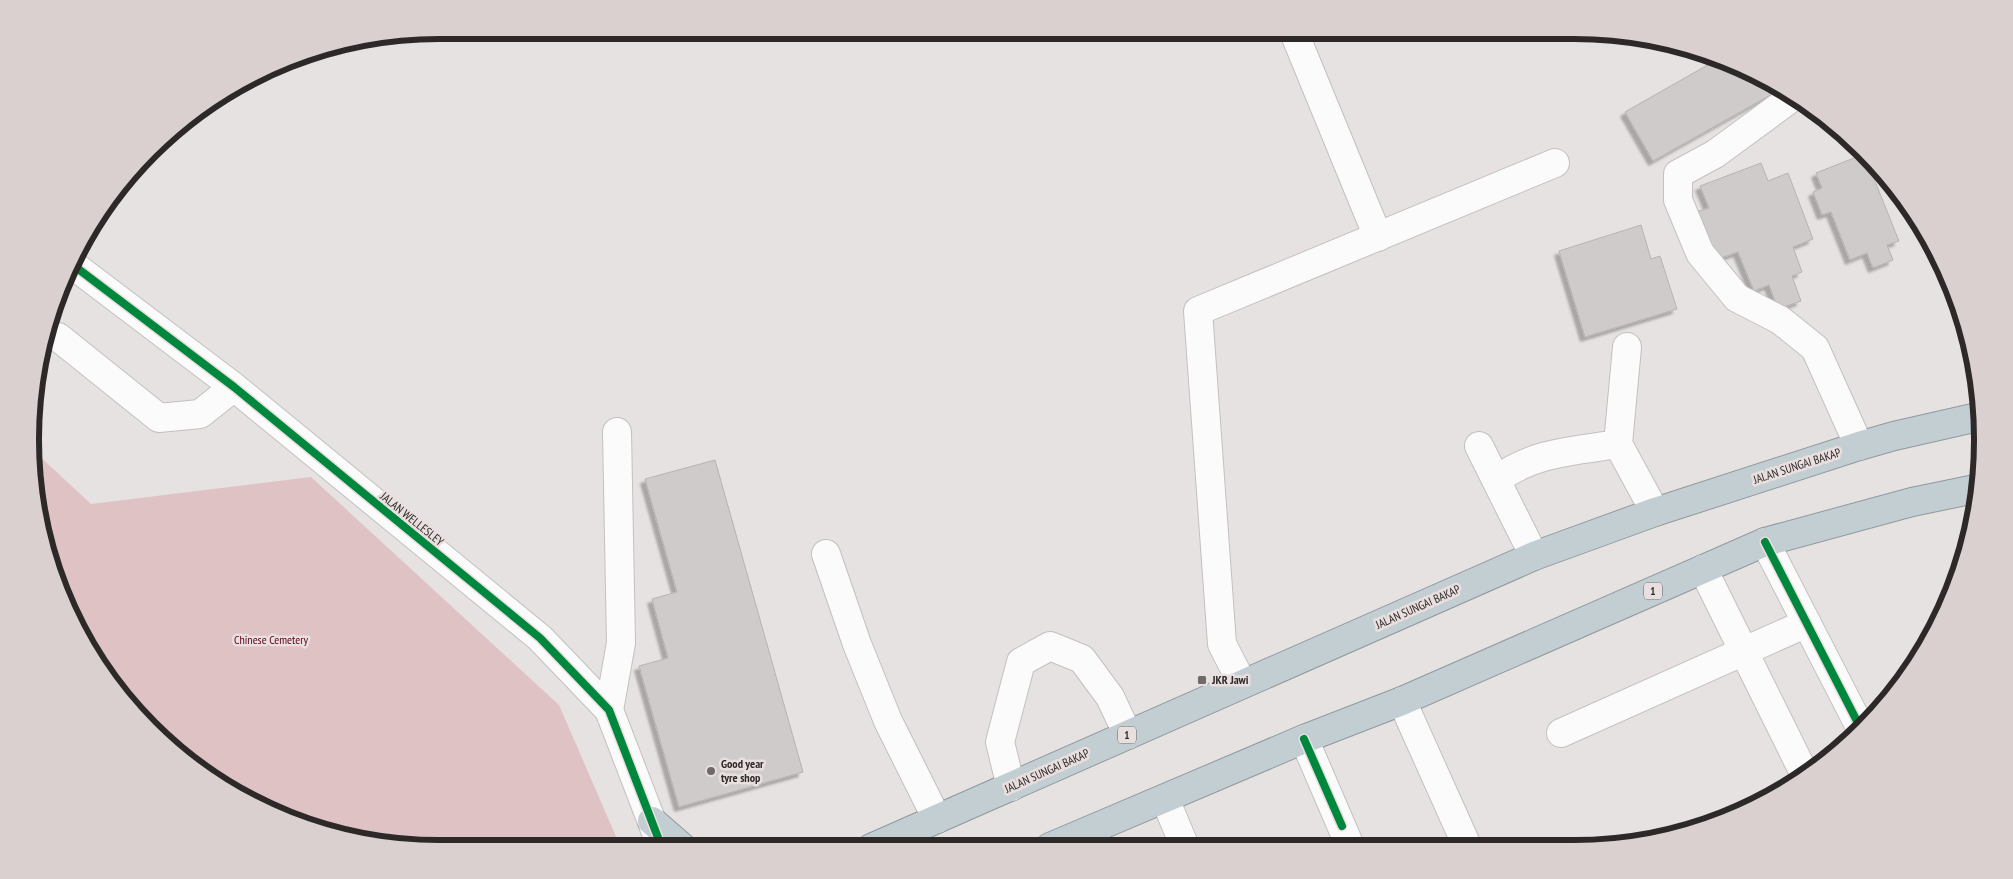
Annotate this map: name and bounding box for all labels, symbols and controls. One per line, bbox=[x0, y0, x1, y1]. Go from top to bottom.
street label: JALAN SUNGAI BAKAP bbox=[1750, 444, 1843, 487]
street label: JALAN WELLESLEY bbox=[377, 488, 447, 549]
street label: JALAN SUNGAI BAKAP bbox=[1372, 581, 1463, 632]
road number: 1 bbox=[1644, 582, 1662, 600]
park label: Chinese Cemetery bbox=[234, 632, 308, 647]
place label: JKR Jawi bbox=[1211, 672, 1249, 687]
marker: JKR Jawi bbox=[1196, 674, 1208, 686]
road number: 1 bbox=[1118, 726, 1136, 744]
street label: JALAN SUNGAI BAKAP bbox=[1001, 745, 1092, 796]
place label: Good year tyre shop bbox=[721, 756, 764, 785]
marker: Good year tyre shop bbox=[705, 765, 717, 777]

